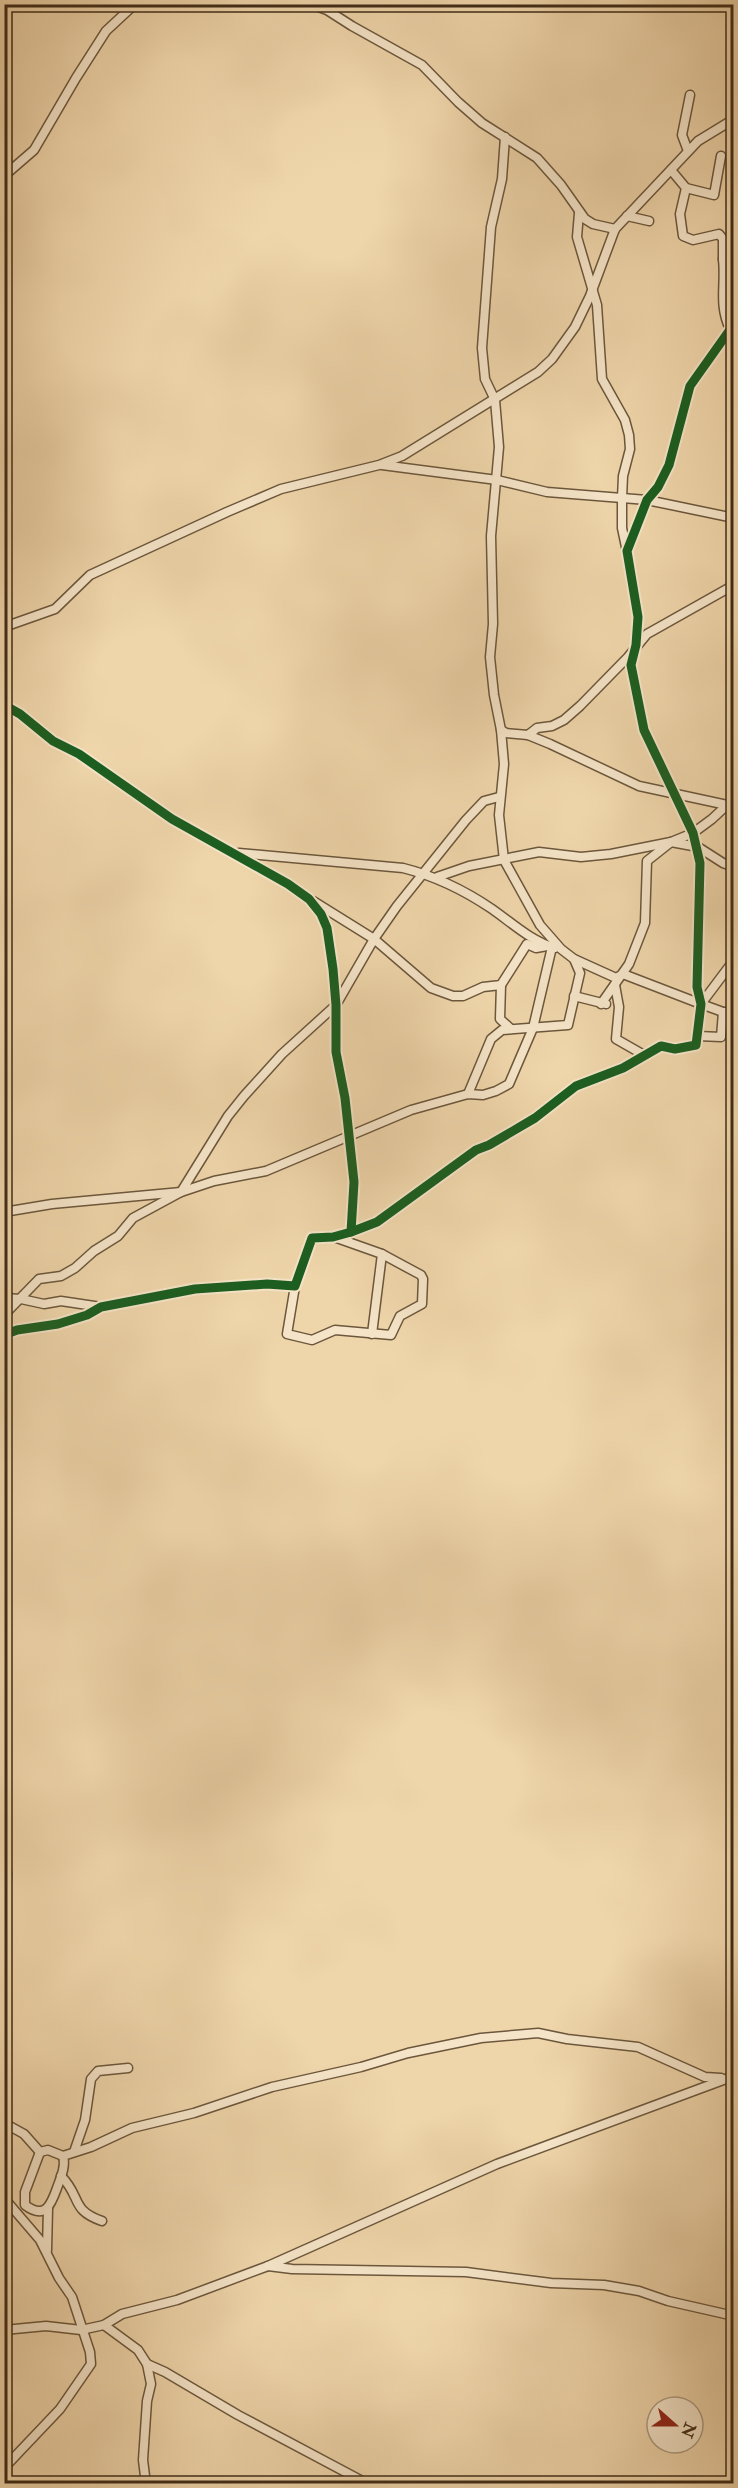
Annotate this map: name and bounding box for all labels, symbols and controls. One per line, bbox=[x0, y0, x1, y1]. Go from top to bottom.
north arrow bbox=[645, 2395, 705, 2455]
text: N bbox=[676, 2419, 700, 2441]

